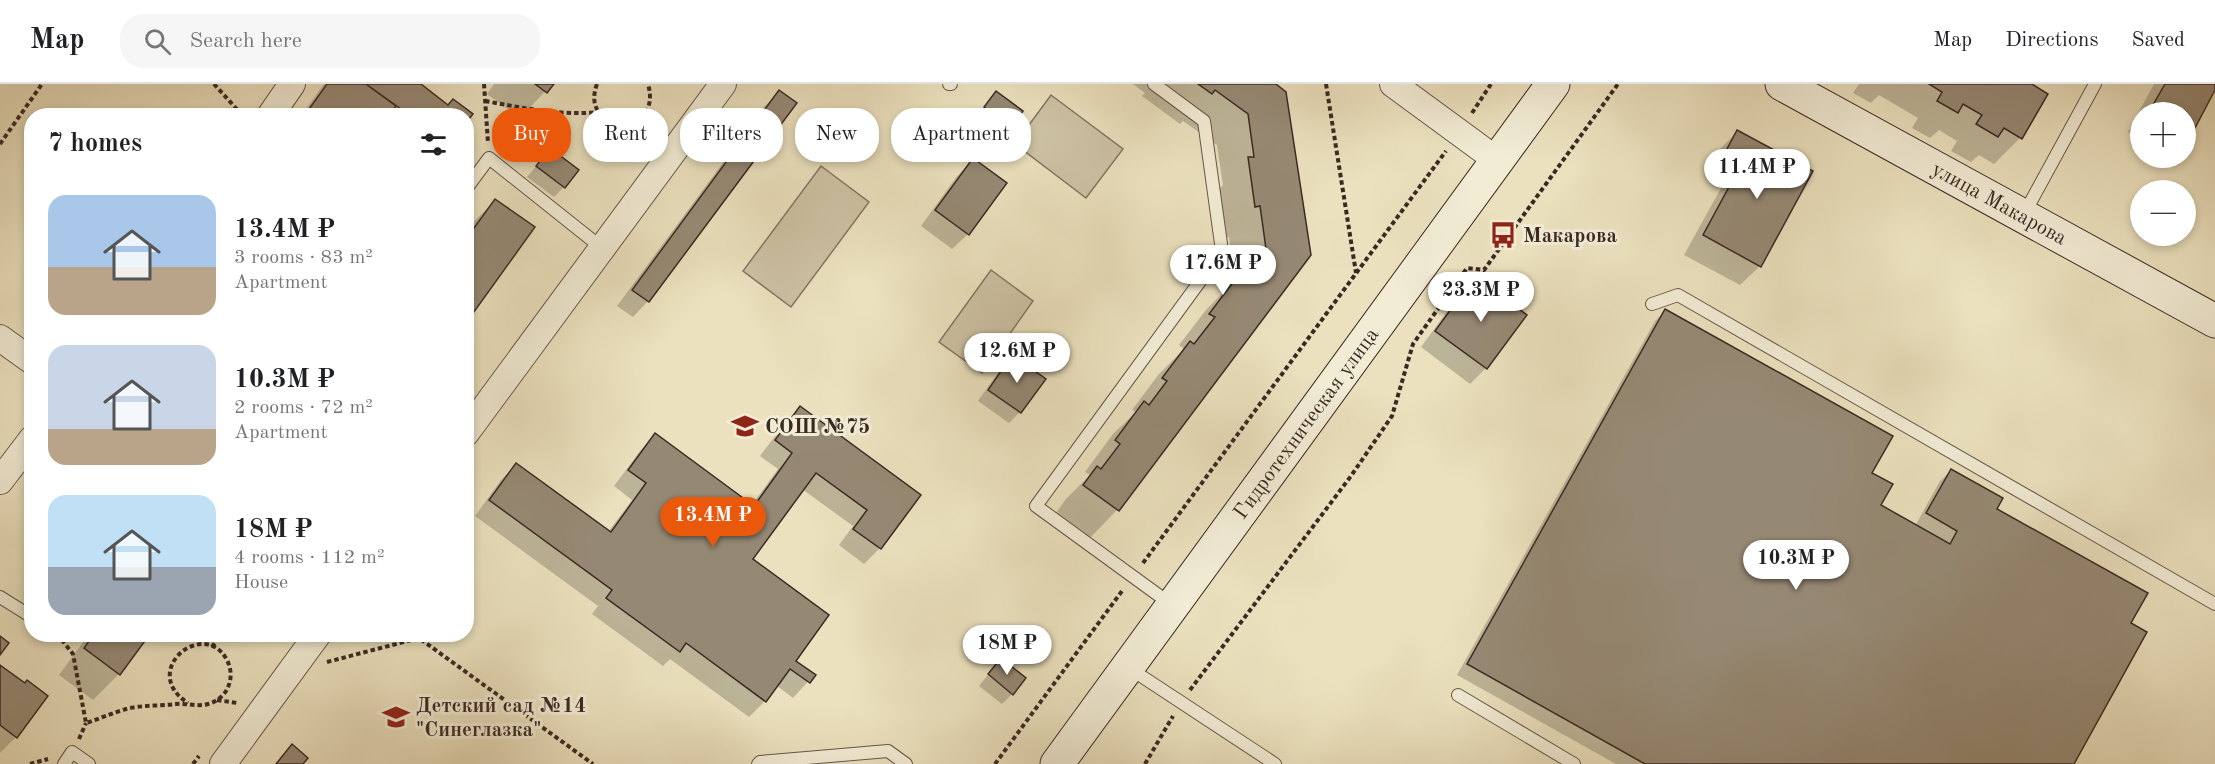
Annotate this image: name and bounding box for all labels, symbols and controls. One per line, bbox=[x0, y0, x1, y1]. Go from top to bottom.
search box bbox=[120, 14, 540, 68]
icon: search bbox=[141, 25, 174, 58]
text: Map bbox=[30, 27, 84, 55]
text: Search here bbox=[189, 30, 302, 52]
text: Map bbox=[1933, 30, 1972, 51]
text: Directions bbox=[2005, 30, 2099, 51]
text: Saved bbox=[2132, 30, 2185, 51]
map controls bbox=[2130, 102, 2196, 246]
button: + bbox=[2130, 102, 2196, 168]
chip: Buy bbox=[492, 108, 571, 162]
chip: Rent bbox=[583, 108, 668, 162]
chip: Filters bbox=[680, 108, 783, 162]
chip: New bbox=[795, 108, 879, 162]
chip: Apartment bbox=[891, 108, 1031, 162]
icon: filters bbox=[417, 128, 450, 161]
text: 7 homes bbox=[48, 131, 142, 157]
pin: 11.4M ₽ bbox=[1702, 149, 1812, 200]
text: 11.4M ₽ bbox=[1718, 158, 1796, 178]
street label: улица Макарова bbox=[1928, 159, 2070, 250]
button: − bbox=[2130, 180, 2196, 246]
text: 13.4M ₽ bbox=[234, 217, 335, 243]
icon: home bbox=[96, 219, 168, 291]
bus stop icon: Макарова bbox=[1488, 220, 1518, 250]
place label: Макарова bbox=[1523, 226, 1618, 247]
pin: 17.6M ₽ bbox=[1168, 245, 1278, 296]
text: 3 rooms · 83 m² bbox=[234, 248, 373, 268]
text: 17.6M ₽ bbox=[1184, 254, 1262, 274]
pin: 23.3M ₽ bbox=[1426, 272, 1536, 323]
text: Apartment bbox=[234, 273, 328, 293]
text: 23.3M ₽ bbox=[1442, 281, 1520, 301]
street label: Гидротехническая улица bbox=[1230, 325, 1383, 523]
pin: 12.6M ₽ bbox=[962, 333, 1072, 384]
text: 12.6M ₽ bbox=[978, 342, 1056, 362]
text: 10.3M ₽ bbox=[234, 367, 335, 393]
icon: home bbox=[96, 369, 168, 441]
text: 2 rooms · 72 m² bbox=[234, 398, 373, 418]
school or university icon: СОШ №75 bbox=[730, 411, 760, 441]
place label: СОШ №75 bbox=[765, 417, 870, 438]
text: Apartment bbox=[234, 423, 328, 443]
pin: 13.4M ₽ bbox=[658, 497, 768, 548]
text: 13.4M ₽ bbox=[674, 506, 752, 526]
text: 18M ₽ bbox=[234, 517, 313, 543]
icon: home bbox=[96, 519, 168, 591]
pin: 10.3M ₽ bbox=[1741, 540, 1851, 591]
text: 4 rooms · 112 m² bbox=[234, 548, 384, 568]
text: 10.3M ₽ bbox=[1757, 549, 1835, 569]
text: House bbox=[234, 573, 288, 593]
pin: 18M ₽ bbox=[965, 625, 1049, 676]
text: 18M ₽ bbox=[977, 634, 1037, 654]
place label: Детский сад №14 "Синеглазка" bbox=[416, 696, 586, 741]
school or university icon: Детский сад №14 "Синеглазка" bbox=[381, 702, 411, 732]

